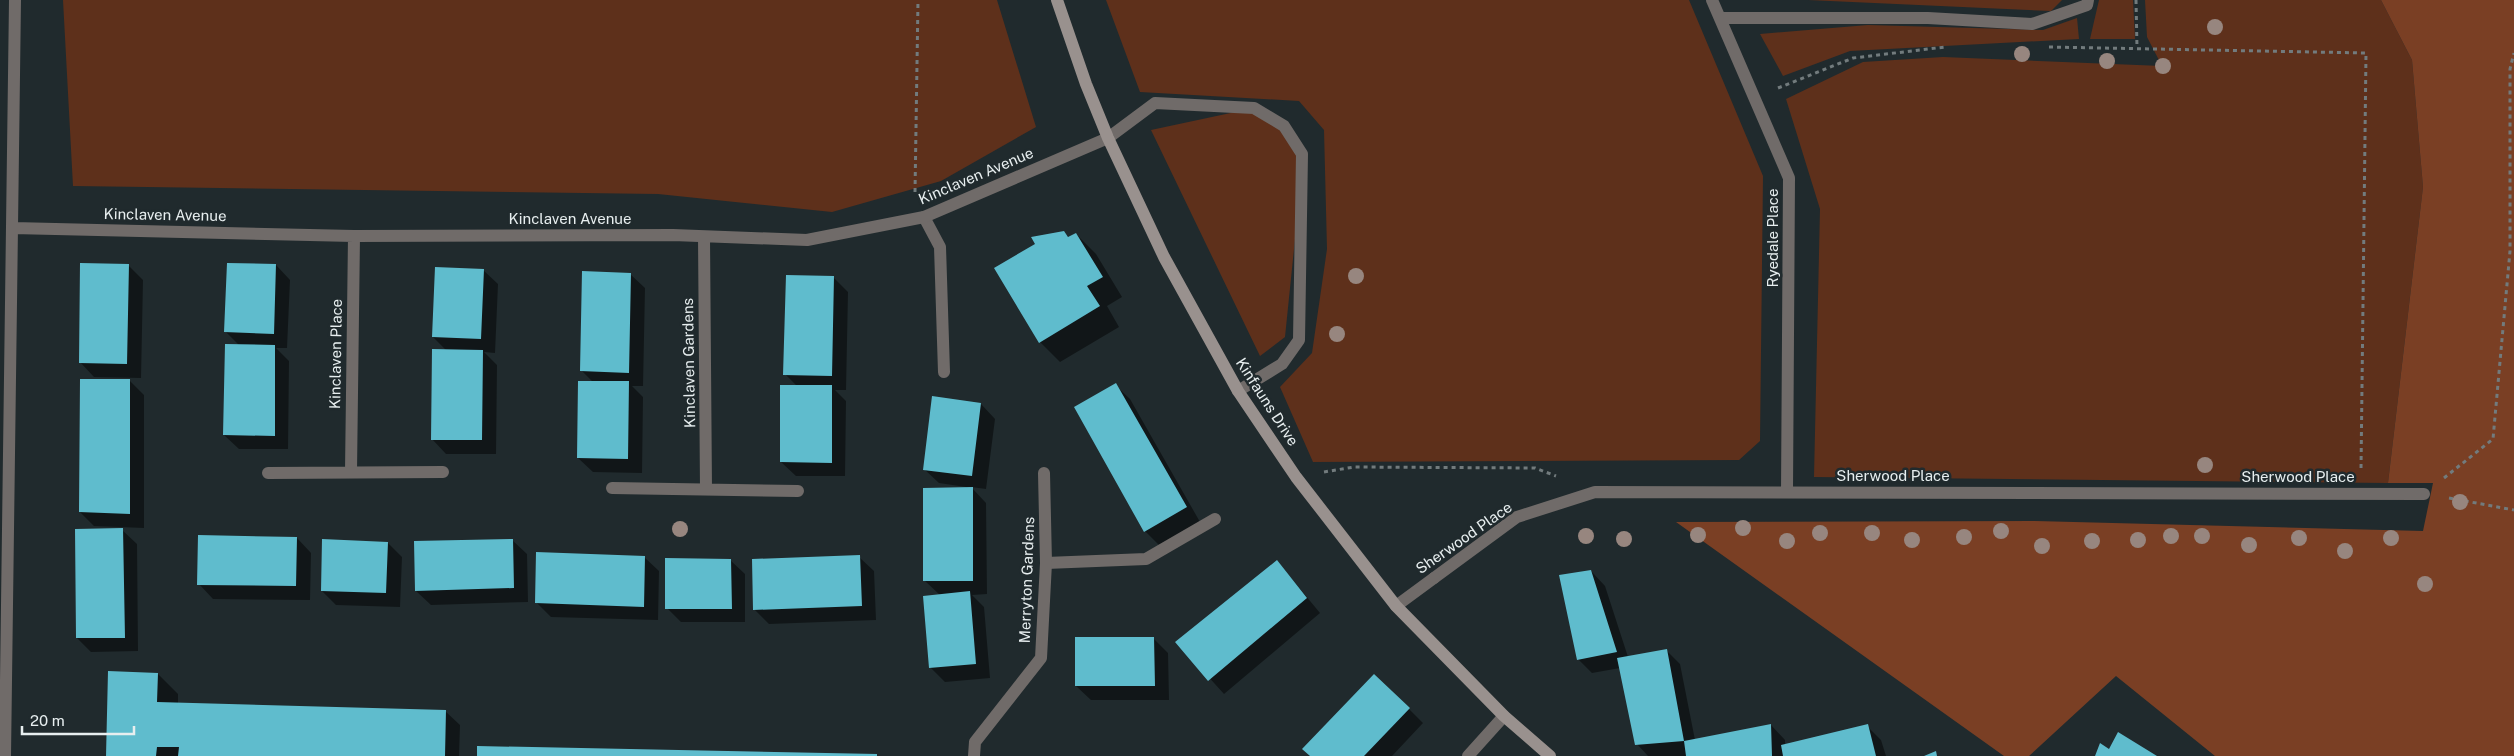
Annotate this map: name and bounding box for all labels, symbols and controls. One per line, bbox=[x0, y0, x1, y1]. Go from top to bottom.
street label: Kinclaven Avenue bbox=[916, 144, 1036, 207]
street label: Ryedale Place bbox=[1764, 189, 1781, 287]
street label: Kinclaven Avenue bbox=[103, 205, 227, 224]
street label: Kinclaven Avenue bbox=[509, 210, 632, 227]
street label: Kinclaven Gardens bbox=[679, 298, 698, 428]
street label: Kinclaven Place bbox=[326, 299, 345, 409]
street label: Kinfauns Drive bbox=[1233, 355, 1302, 449]
street label: Sherwood Place bbox=[1836, 467, 1950, 484]
street label: Sherwood Place bbox=[2241, 468, 2355, 485]
street label: Sherwood Place bbox=[1412, 498, 1515, 577]
street label: Merryton Gardens bbox=[1016, 516, 1037, 644]
scale bar bbox=[22, 704, 135, 736]
text: 20 m bbox=[30, 712, 65, 729]

